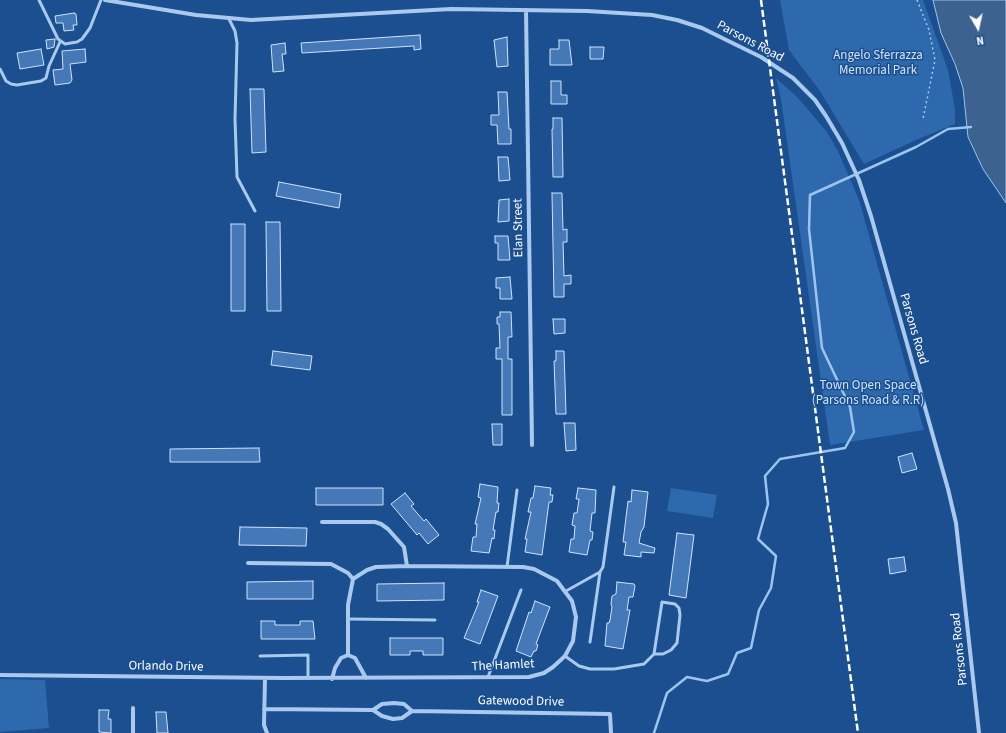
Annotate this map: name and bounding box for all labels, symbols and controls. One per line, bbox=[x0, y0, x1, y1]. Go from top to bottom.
north arrow bbox=[958, 8, 998, 48]
street label: Parsons Road bbox=[714, 18, 786, 66]
text: N bbox=[975, 32, 985, 48]
park label: Angelo Sferrazza Memorial Park bbox=[833, 48, 923, 79]
street label: Elan Street bbox=[511, 198, 527, 258]
street label: Parsons Road bbox=[895, 292, 931, 366]
park label: Town Open Space (Parsons Road & R.R) bbox=[812, 378, 924, 409]
street label: Parsons Road bbox=[948, 612, 972, 686]
street label: The Hamlet bbox=[471, 657, 535, 675]
street label: Orlando Drive bbox=[128, 659, 204, 675]
street label: Gatewood Drive bbox=[478, 693, 564, 711]

